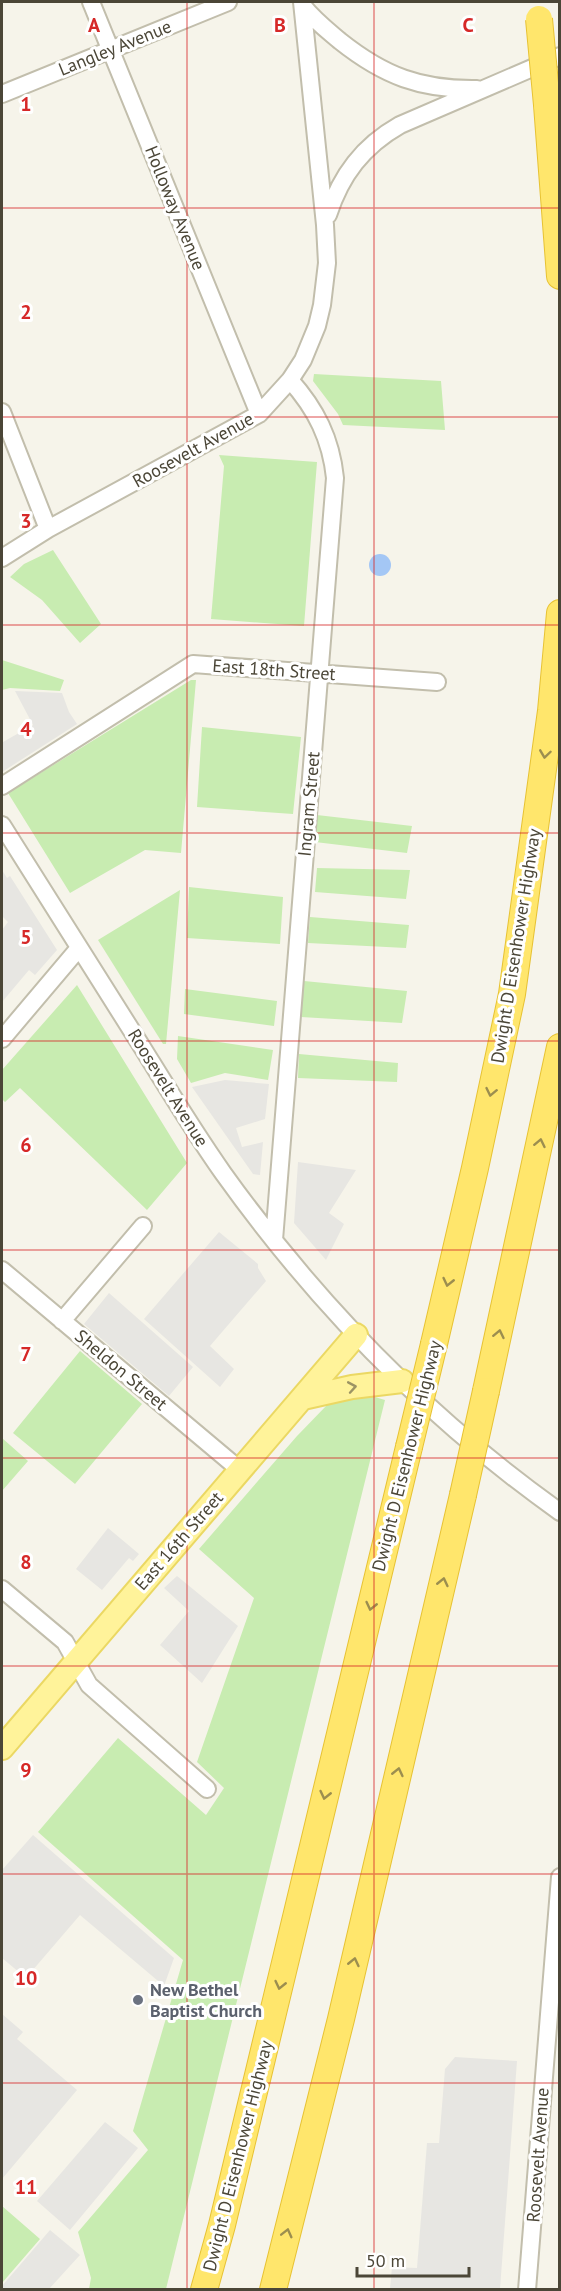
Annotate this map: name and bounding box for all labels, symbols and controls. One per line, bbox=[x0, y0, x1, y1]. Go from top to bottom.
text: B bbox=[274, 12, 286, 38]
text: C bbox=[462, 12, 474, 38]
street label: Langley Avenue bbox=[55, 15, 175, 81]
text: 1 bbox=[20, 91, 32, 117]
street label: Holloway Avenue bbox=[140, 142, 211, 273]
text: 2 bbox=[20, 299, 32, 325]
street label: Roosevelt Avenue bbox=[128, 407, 257, 492]
text: 3 bbox=[20, 508, 32, 534]
street label: East 18th Street bbox=[212, 654, 336, 685]
text: 4 bbox=[20, 716, 32, 742]
one-way arrow bbox=[540, 750, 552, 759]
street label: Ingram Street bbox=[292, 751, 325, 857]
street label: Dwight D Eisenhower Highway bbox=[486, 826, 546, 1065]
text: 5 bbox=[20, 924, 32, 950]
street label: Roosevelt Avenue bbox=[123, 1024, 214, 1151]
one-way arrow bbox=[485, 1087, 498, 1097]
text: 6 bbox=[20, 1132, 32, 1158]
one-way arrow bbox=[533, 1138, 546, 1148]
one-way arrow bbox=[443, 1277, 456, 1287]
street label: Sheldon Street bbox=[70, 1324, 172, 1415]
one-way arrow bbox=[492, 1329, 505, 1339]
street label: Dwight D Eisenhower Highway bbox=[367, 1337, 447, 1574]
text: 7 bbox=[20, 1341, 32, 1367]
one-way arrow bbox=[347, 1381, 357, 1394]
street label: East 16th Street bbox=[129, 1487, 228, 1595]
text: 8 bbox=[20, 1549, 32, 1575]
one-way arrow bbox=[436, 1577, 449, 1587]
one-way arrow bbox=[365, 1600, 378, 1610]
text: 9 bbox=[20, 1757, 32, 1783]
one-way arrow bbox=[391, 1767, 404, 1777]
one-way arrow bbox=[320, 1790, 333, 1800]
one-way arrow bbox=[347, 1957, 360, 1967]
text: 10 bbox=[15, 1965, 37, 1991]
place label: New Bethel Baptist Church bbox=[150, 1978, 262, 2022]
one-way arrow bbox=[274, 1980, 287, 1990]
marker: New Bethel Baptist Church bbox=[131, 1993, 145, 2007]
street label: Dwight D Eisenhower Highway bbox=[198, 2037, 278, 2274]
street label: Roosevelt Avenue bbox=[521, 2087, 554, 2223]
text: 11 bbox=[15, 2174, 37, 2200]
one-way arrow bbox=[280, 2228, 292, 2239]
scale bar bbox=[357, 2240, 470, 2278]
text: 50 m bbox=[366, 2249, 405, 2272]

